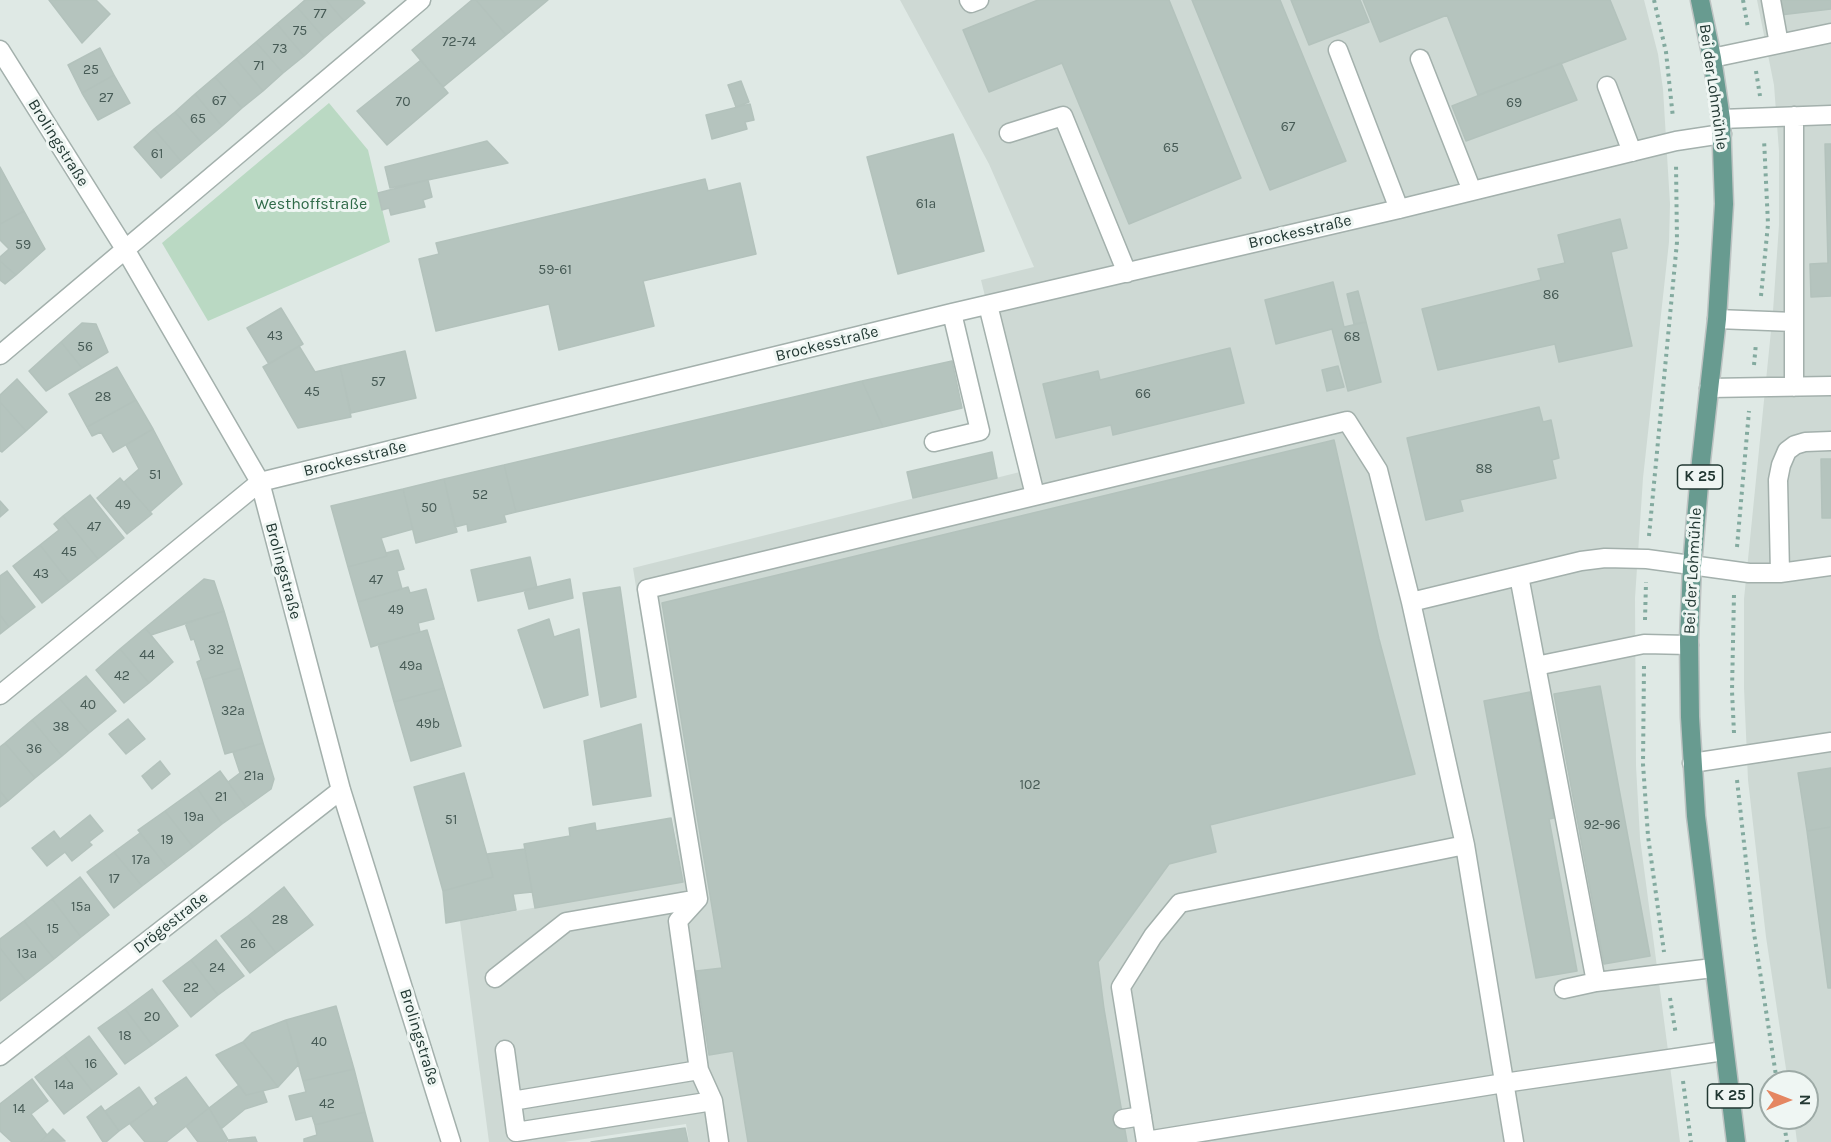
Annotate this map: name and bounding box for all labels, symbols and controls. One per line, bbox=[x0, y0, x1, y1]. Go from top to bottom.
house number: 77 bbox=[313, 6, 327, 22]
house number: 75 bbox=[293, 23, 307, 39]
street label: Bei der Lohmühle bbox=[1695, 23, 1731, 151]
house number: 72-74 bbox=[442, 34, 476, 50]
house number: 73 bbox=[273, 41, 287, 57]
house number: 71 bbox=[253, 58, 265, 74]
house number: 25 bbox=[83, 62, 99, 78]
house number: 27 bbox=[99, 90, 113, 106]
house number: 67 bbox=[212, 93, 226, 109]
house number: 70 bbox=[396, 94, 410, 110]
house number: 69 bbox=[1506, 95, 1522, 111]
street label: Brolingstraße bbox=[24, 96, 92, 190]
house number: 65 bbox=[190, 111, 206, 127]
house number: 67 bbox=[1281, 119, 1295, 135]
house number: 65 bbox=[1163, 140, 1179, 156]
house number: 61 bbox=[151, 146, 163, 162]
park label: Westhoffstraße bbox=[255, 194, 367, 214]
house number: 61a bbox=[916, 196, 936, 212]
street label: Brockesstraße bbox=[1246, 211, 1354, 253]
house number: 59 bbox=[15, 237, 31, 253]
house number: 59-61 bbox=[538, 262, 572, 278]
house number: 86 bbox=[1543, 287, 1559, 303]
street label: Brockesstraße bbox=[774, 322, 880, 366]
house number: 43 bbox=[267, 328, 283, 344]
house number: 68 bbox=[1344, 329, 1360, 345]
house number: 56 bbox=[77, 339, 93, 355]
house number: 57 bbox=[371, 374, 385, 390]
house number: 45 bbox=[304, 384, 320, 400]
house number: 66 bbox=[1135, 386, 1151, 402]
house number: 28 bbox=[95, 389, 111, 405]
street label: Brockesstraße bbox=[302, 437, 408, 481]
house number: 88 bbox=[1475, 461, 1493, 477]
road number: K 25 bbox=[1678, 465, 1722, 489]
house number: 51 bbox=[149, 467, 161, 483]
house number: 52 bbox=[472, 487, 488, 503]
house number: 49 bbox=[115, 497, 131, 513]
house number: 50 bbox=[421, 500, 437, 516]
street label: Bei der Lohmühle bbox=[1680, 507, 1706, 635]
house number: 47 bbox=[87, 519, 101, 535]
street label: Brolingstraße bbox=[261, 520, 305, 622]
house number: 45 bbox=[61, 544, 77, 560]
house number: 43 bbox=[33, 566, 49, 582]
house number: 47 bbox=[369, 572, 383, 588]
house number: 49 bbox=[388, 602, 404, 618]
house number: 32 bbox=[208, 642, 224, 658]
house number: 44 bbox=[139, 647, 155, 663]
house number: 49a bbox=[399, 658, 423, 674]
house number: 42 bbox=[114, 668, 130, 684]
house number: 40 bbox=[80, 697, 96, 713]
house number: 32a bbox=[221, 703, 245, 719]
house number: 49b bbox=[416, 716, 440, 732]
house number: 38 bbox=[53, 719, 69, 735]
house number: 36 bbox=[26, 741, 42, 757]
house number: 21a bbox=[244, 768, 264, 784]
house number: 102 bbox=[1019, 777, 1041, 793]
house number: 21 bbox=[215, 789, 227, 805]
house number: 19a bbox=[184, 809, 204, 825]
house number: 51 bbox=[445, 812, 457, 828]
house number: 92-96 bbox=[1583, 817, 1621, 833]
house number: 19 bbox=[161, 832, 173, 848]
house number: 17a bbox=[132, 852, 150, 868]
house number: 17 bbox=[108, 871, 120, 887]
street label: Drögestraße bbox=[130, 888, 212, 958]
house number: 15a bbox=[71, 899, 91, 915]
house number: 28 bbox=[272, 912, 288, 928]
house number: 15 bbox=[47, 921, 59, 937]
house number: 26 bbox=[240, 936, 256, 952]
house number: 13a bbox=[17, 946, 37, 962]
house number: 24 bbox=[209, 960, 225, 976]
house number: 22 bbox=[183, 980, 199, 996]
street label: Brolingstraße bbox=[395, 987, 443, 1087]
house number: 20 bbox=[144, 1009, 160, 1025]
house number: 18 bbox=[118, 1028, 132, 1044]
house number: 40 bbox=[311, 1034, 327, 1050]
house number: 16 bbox=[85, 1056, 97, 1072]
north arrow bbox=[1759, 1070, 1819, 1130]
house number: 14a bbox=[54, 1077, 74, 1093]
road number: K 25 bbox=[1708, 1084, 1752, 1108]
text: N bbox=[1796, 1094, 1815, 1106]
house number: 42 bbox=[319, 1096, 335, 1112]
house number: 14 bbox=[13, 1101, 25, 1117]

